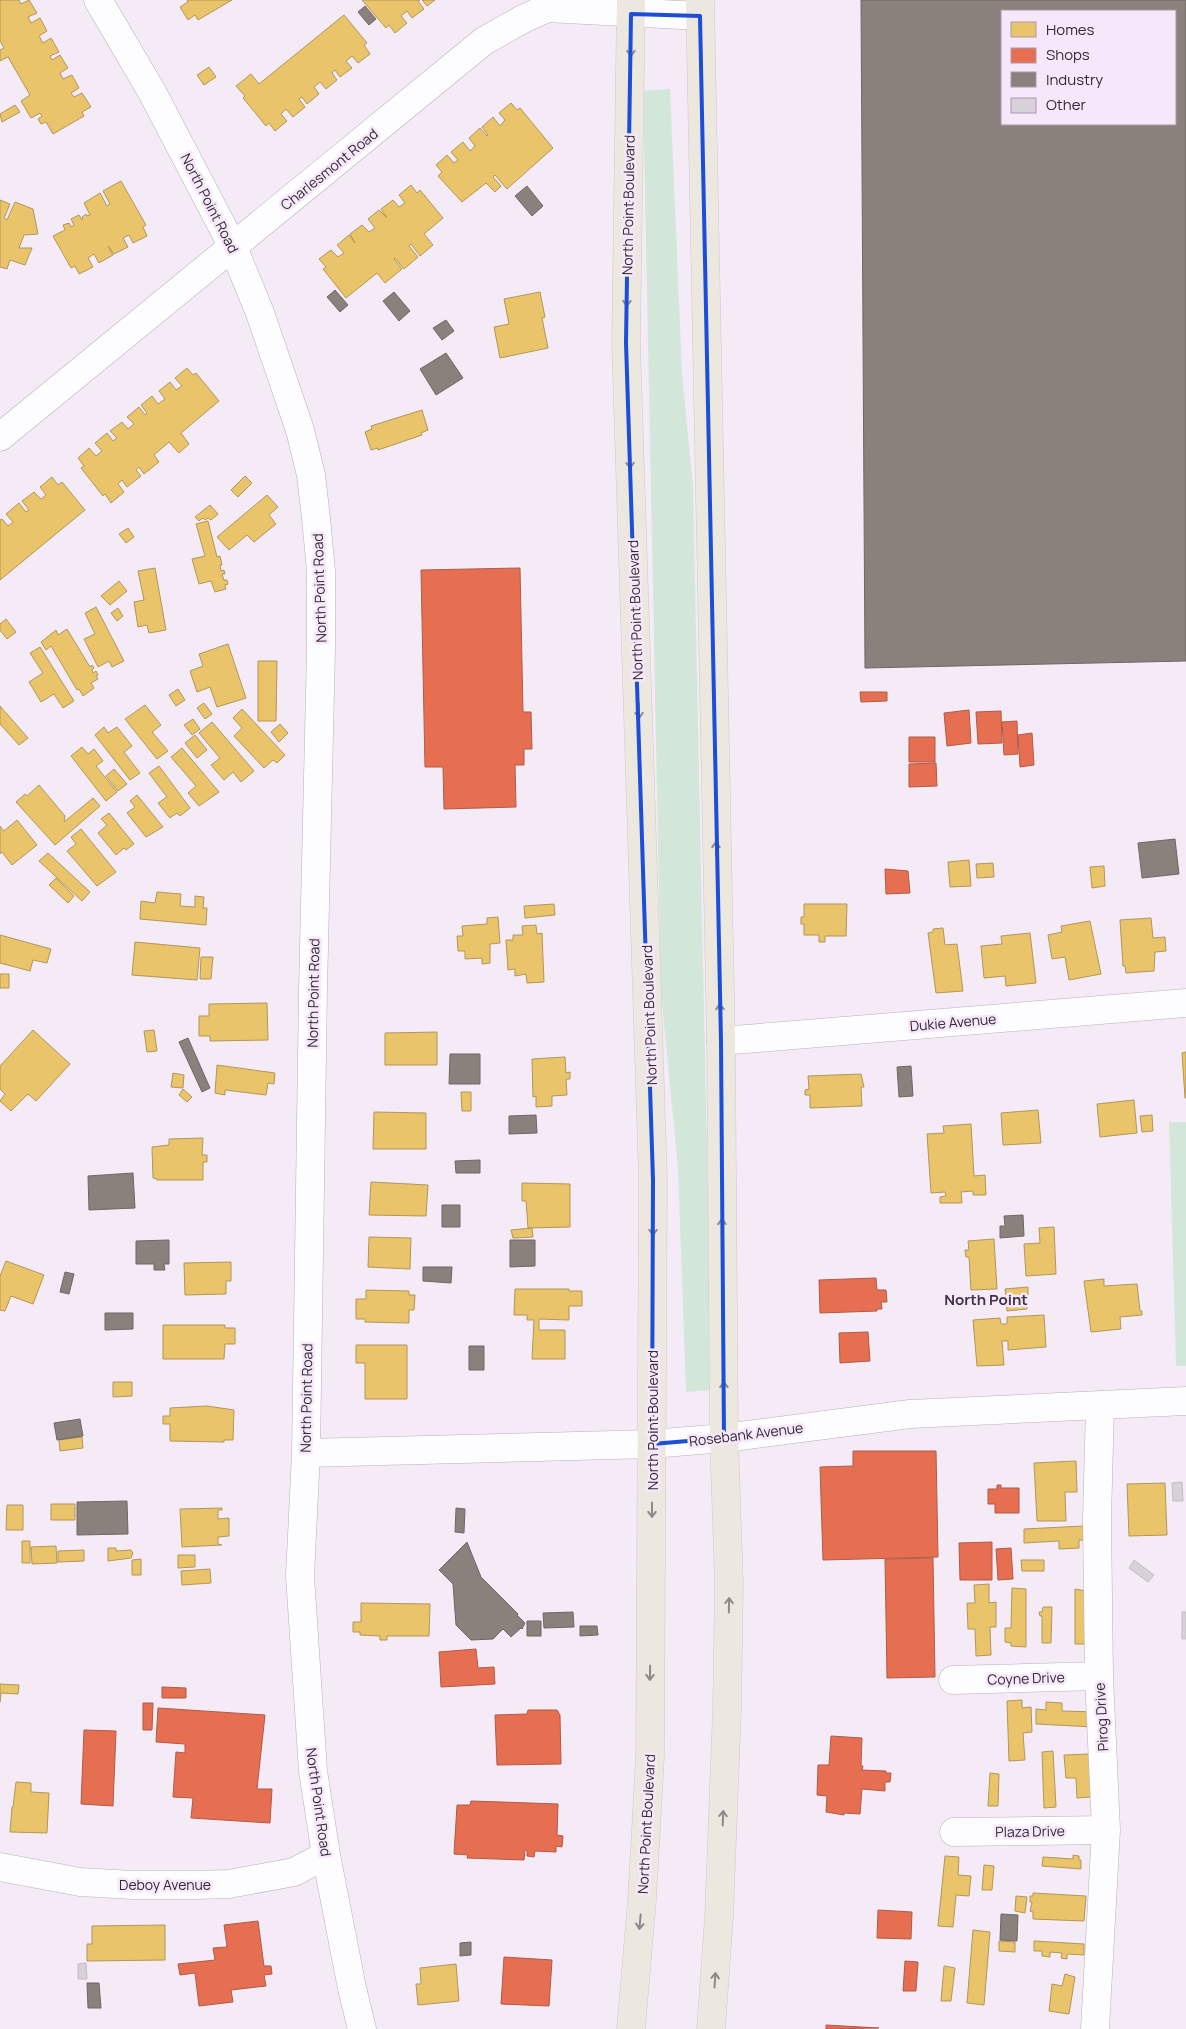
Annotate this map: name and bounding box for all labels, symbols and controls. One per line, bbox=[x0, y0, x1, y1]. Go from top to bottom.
legend bbox=[1001, 10, 1176, 125]
text: Homes bbox=[1046, 19, 1095, 40]
one-way arrow bbox=[626, 40, 636, 56]
text: Shops bbox=[1046, 44, 1090, 65]
text: Industry bbox=[1046, 69, 1103, 90]
text: Other bbox=[1046, 94, 1087, 115]
street label: Charlesmont Road bbox=[276, 124, 382, 214]
street label: North Point Boulevard bbox=[617, 135, 639, 275]
street label: North Point Road bbox=[177, 150, 243, 256]
one-way arrow bbox=[622, 290, 632, 306]
one-way arrow bbox=[625, 452, 635, 469]
street label: North Point Road bbox=[308, 533, 330, 643]
street label: North Point Boulevard bbox=[623, 540, 647, 680]
one-way arrow bbox=[634, 703, 643, 719]
one-way arrow bbox=[711, 841, 721, 858]
street label: North Point Road bbox=[303, 938, 323, 1048]
street label: North Point Boulevard bbox=[637, 945, 661, 1085]
one-way arrow bbox=[715, 1004, 725, 1020]
street label: Dukie Avenue bbox=[909, 1009, 997, 1035]
one-way arrow bbox=[717, 1219, 727, 1235]
one-way arrow bbox=[648, 1220, 658, 1236]
district label: North Point bbox=[944, 1289, 1028, 1310]
street label: North Point Road bbox=[296, 1343, 316, 1453]
street label: North Point Boulevard bbox=[643, 1350, 662, 1490]
one-way arrow bbox=[719, 1381, 729, 1398]
street label: Rosebank Avenue bbox=[688, 1418, 804, 1450]
one-way arrow bbox=[647, 1502, 657, 1518]
one-way arrow bbox=[724, 1597, 733, 1613]
one-way arrow bbox=[646, 1665, 655, 1681]
street label: Coyne Drive bbox=[987, 1667, 1065, 1689]
street label: Pirog Drive bbox=[1090, 1682, 1112, 1752]
street label: North Point Road bbox=[302, 1746, 336, 1858]
street label: North Point Boulevard bbox=[633, 1753, 659, 1895]
one-way arrow bbox=[718, 1810, 728, 1826]
street label: Plaza Drive bbox=[995, 1821, 1065, 1841]
street label: Deboy Avenue bbox=[119, 1875, 211, 1894]
one-way arrow bbox=[635, 1914, 645, 1930]
one-way arrow bbox=[710, 1973, 720, 1989]

